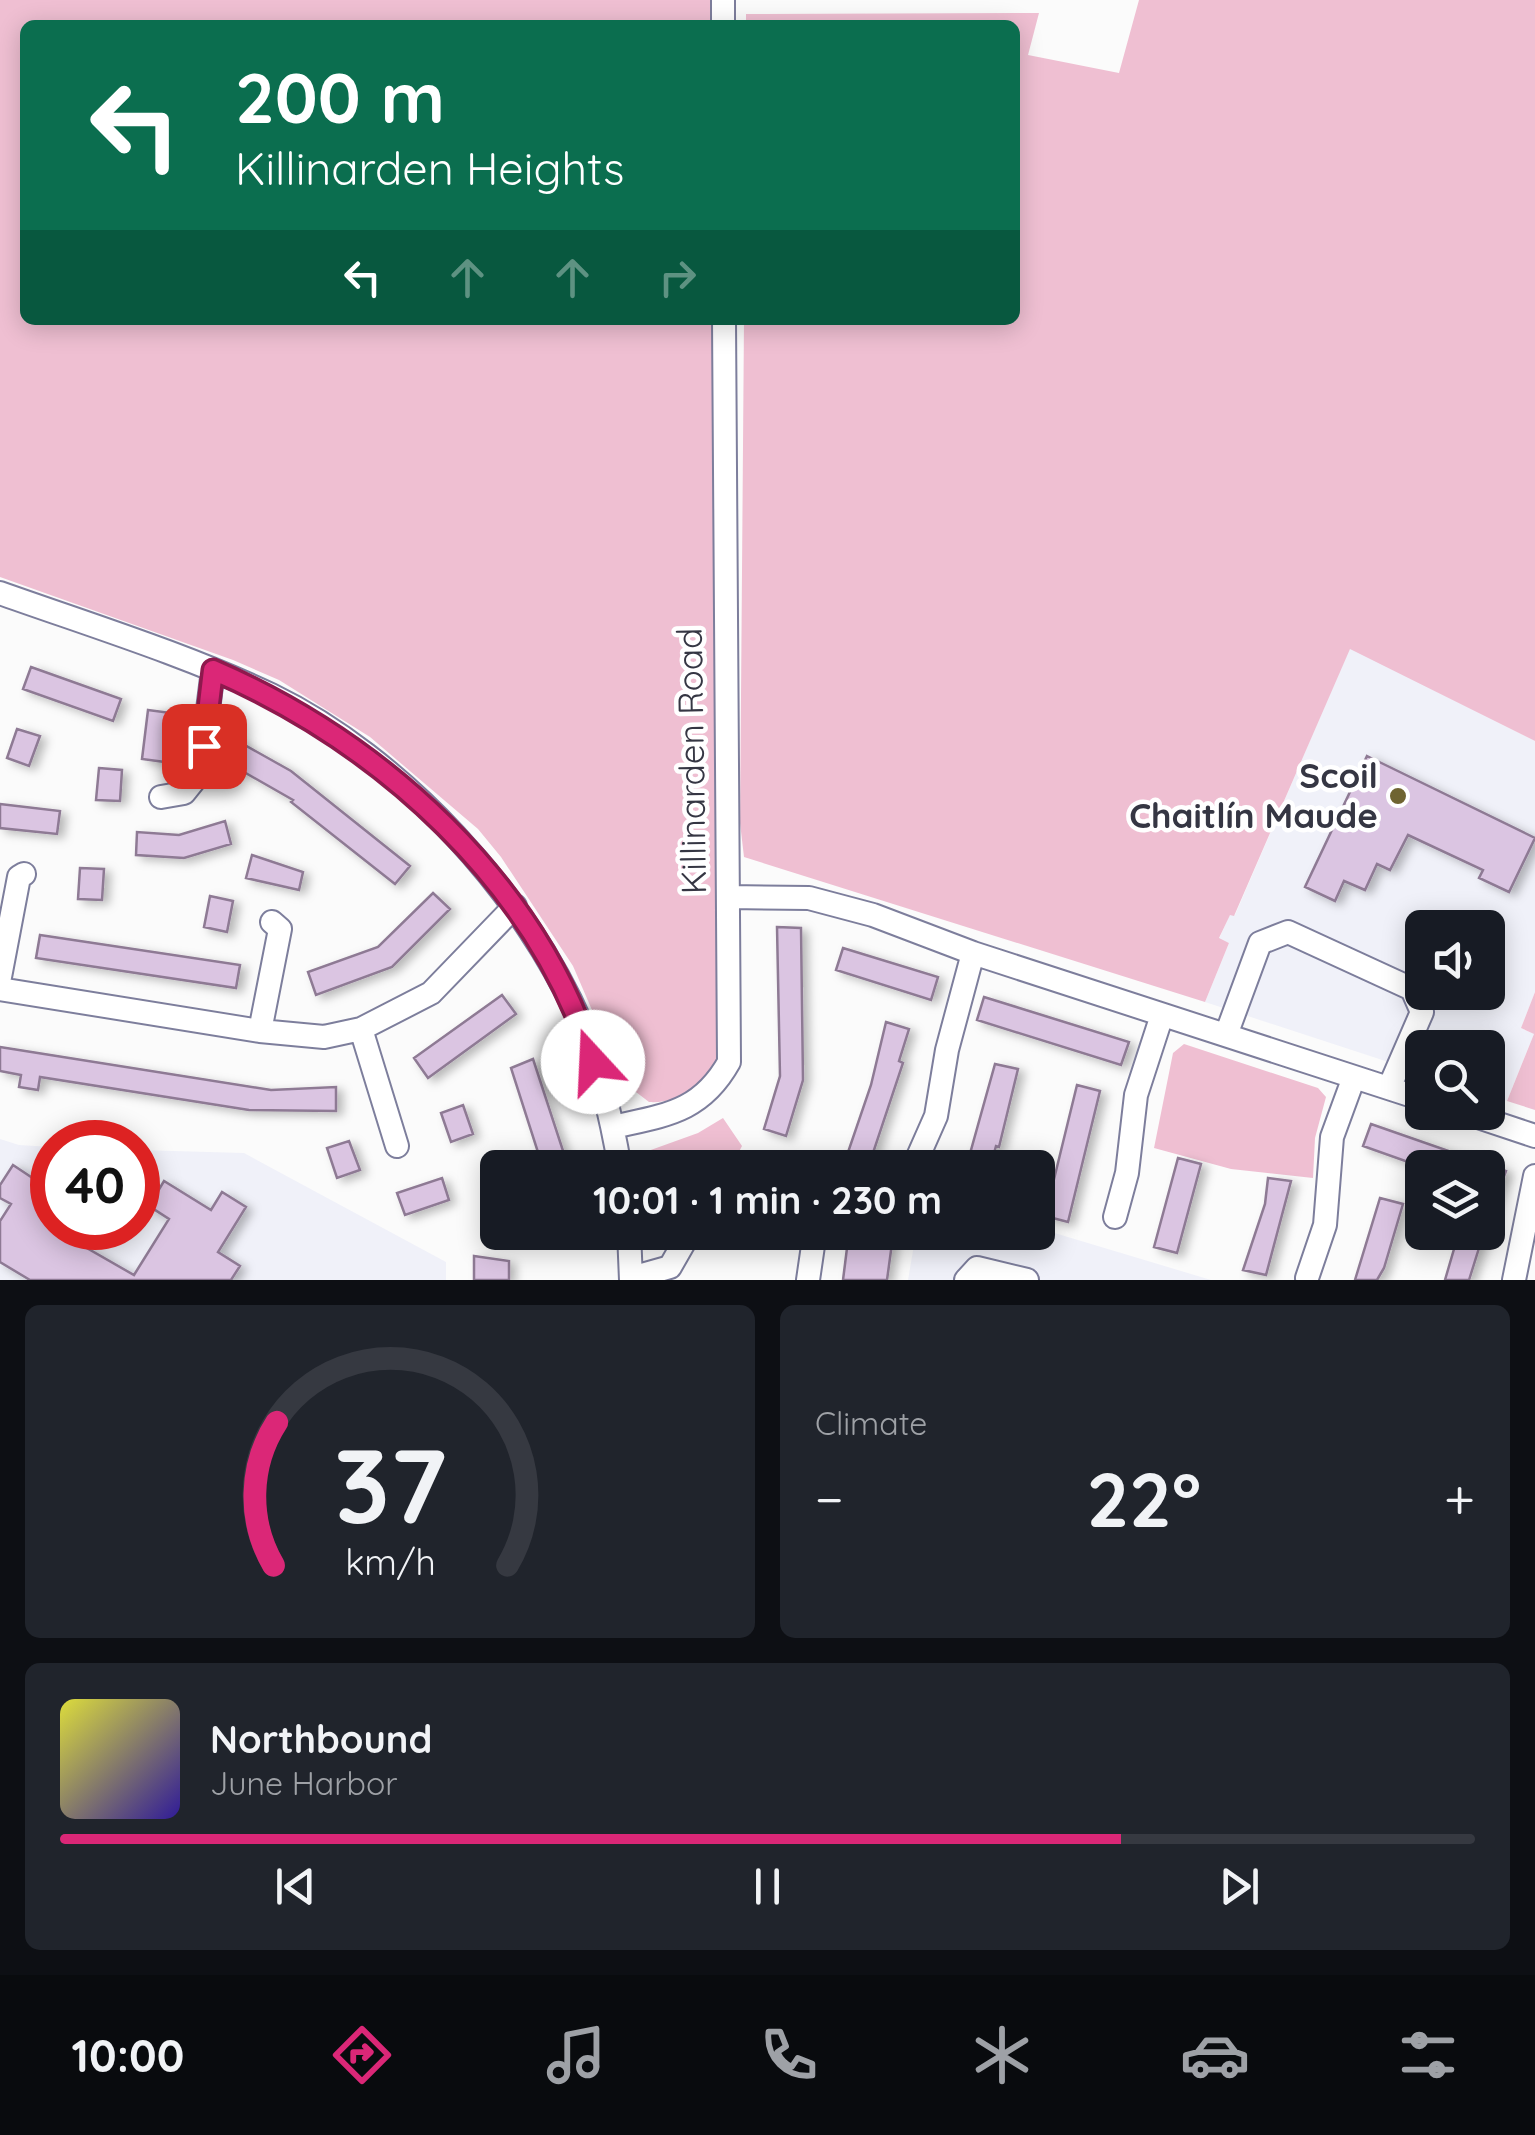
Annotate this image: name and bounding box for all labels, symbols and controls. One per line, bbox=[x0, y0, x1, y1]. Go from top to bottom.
text: 200 m bbox=[235, 53, 445, 141]
icon: left bbox=[70, 60, 200, 190]
text: Killinarden Heights bbox=[235, 140, 624, 196]
icon: left bbox=[335, 250, 390, 305]
icon: ahead bbox=[440, 250, 495, 305]
icon: ahead bbox=[545, 250, 600, 305]
icon: right bbox=[650, 250, 705, 305]
street label: Killinarden Road bbox=[667, 627, 715, 895]
pin bbox=[162, 704, 247, 789]
icon: arrive bbox=[177, 719, 232, 774]
place label: Scoil Chaitlín Maude bbox=[1129, 753, 1378, 837]
marker: Scoil Chaitlín Maude bbox=[1387, 785, 1409, 807]
map controls bbox=[1405, 910, 1505, 1250]
button: sound bbox=[1405, 910, 1505, 1010]
position arrow bbox=[541, 1010, 645, 1114]
button: search bbox=[1405, 1030, 1505, 1130]
speed limit sign: 40 bbox=[30, 1120, 160, 1250]
button: layers bbox=[1405, 1150, 1505, 1250]
text: 10:01 · 1 min · 230 m bbox=[593, 1176, 942, 1224]
text: Climate bbox=[815, 1403, 927, 1443]
text: 37 bbox=[334, 1419, 446, 1549]
text: 22° bbox=[1086, 1452, 1201, 1546]
text: − bbox=[815, 1464, 844, 1533]
text: + bbox=[1444, 1464, 1475, 1533]
text: km/h bbox=[345, 1539, 435, 1584]
text: Northbound bbox=[210, 1715, 432, 1763]
text: June Harbor bbox=[210, 1763, 398, 1803]
icon: previous bbox=[268, 1859, 323, 1914]
icon: pause bbox=[740, 1859, 795, 1914]
icon: next bbox=[1212, 1859, 1267, 1914]
icon: directions bbox=[327, 2020, 397, 2090]
icon: music bbox=[541, 2020, 611, 2090]
icon: phone bbox=[754, 2020, 824, 2090]
icon: climate bbox=[967, 2020, 1037, 2090]
icon: car bbox=[1180, 2020, 1250, 2090]
icon: filters bbox=[1393, 2020, 1463, 2090]
text: 10:00 bbox=[72, 2027, 184, 2083]

